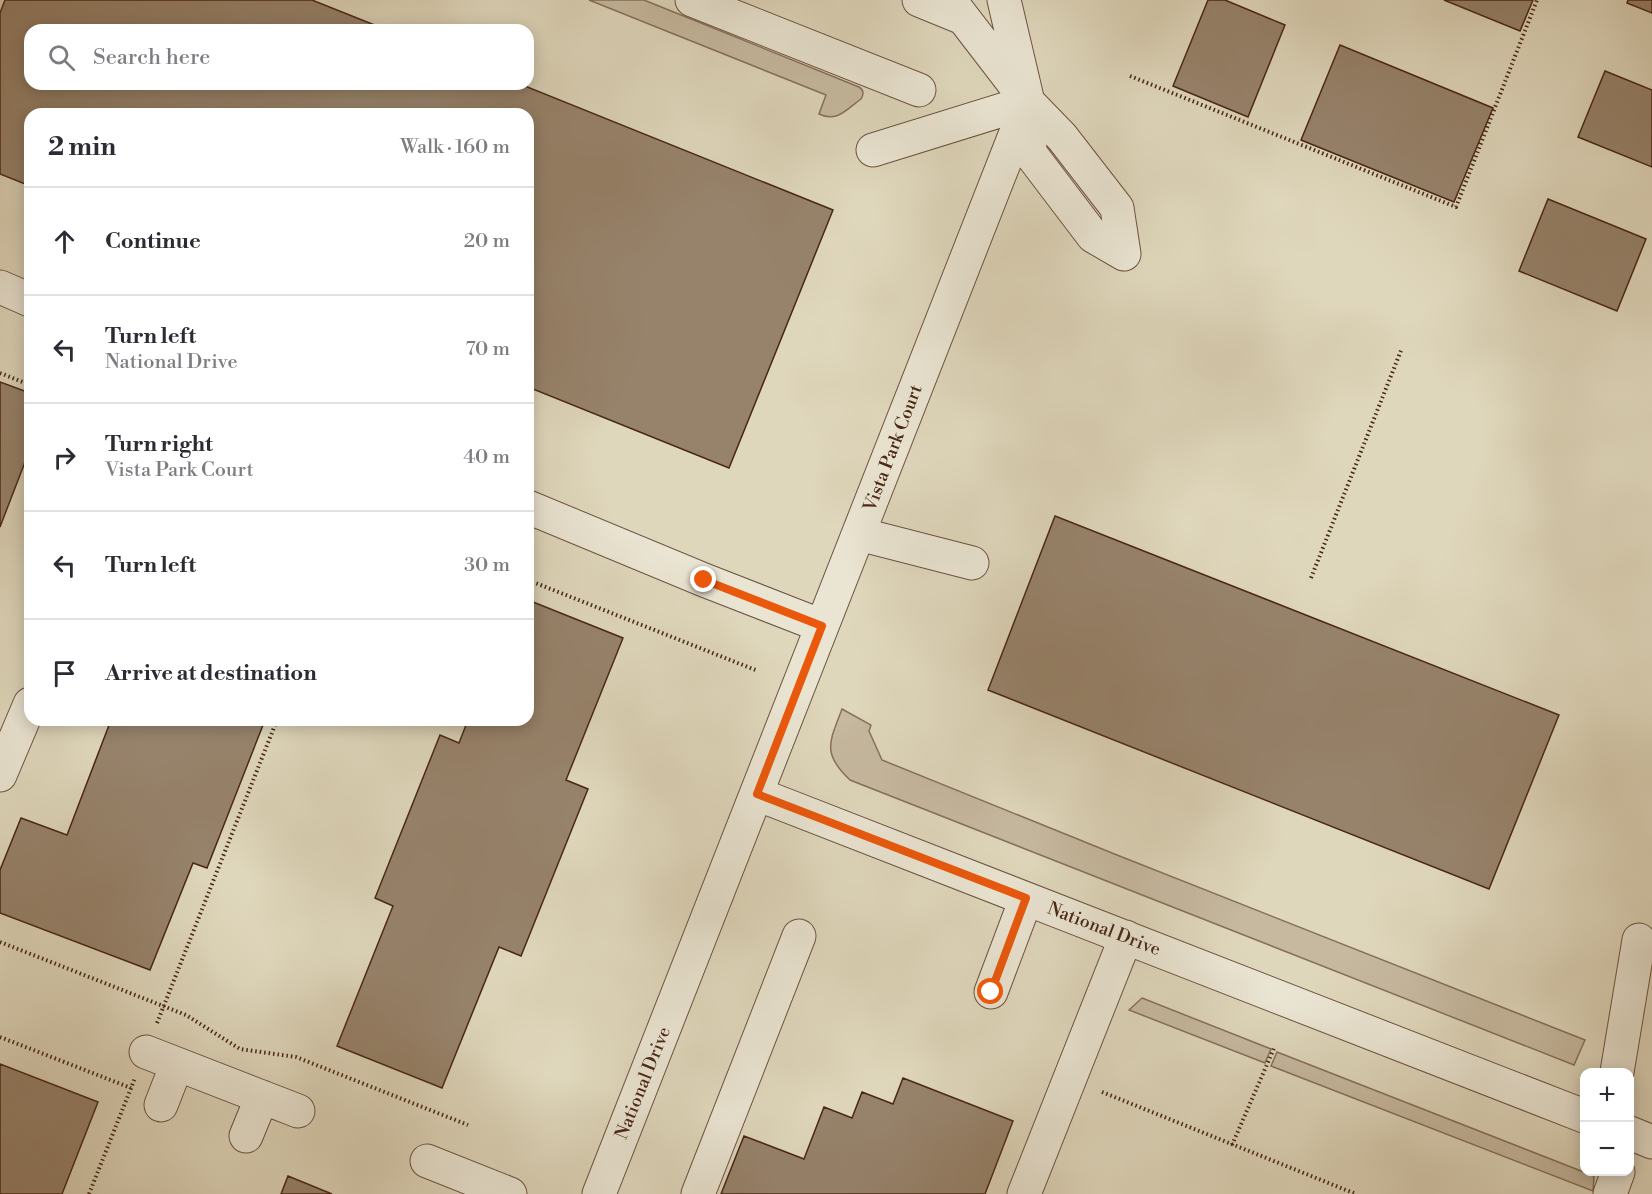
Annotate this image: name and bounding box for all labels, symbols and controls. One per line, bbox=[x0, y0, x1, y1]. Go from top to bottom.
search box bbox=[24, 24, 534, 90]
icon: search bbox=[45, 41, 78, 74]
text: Search here bbox=[93, 44, 210, 71]
text: 2 min bbox=[48, 131, 116, 163]
text: Walk · 160 m bbox=[400, 135, 510, 160]
icon: ahead bbox=[48, 225, 81, 258]
text: Continue bbox=[105, 228, 201, 255]
text: 20 m bbox=[464, 229, 510, 254]
text: Turn left bbox=[105, 323, 196, 350]
icon: left bbox=[48, 333, 81, 366]
text: 70 m bbox=[466, 337, 510, 362]
text: National Drive bbox=[105, 350, 238, 375]
street label: Vista Park Court bbox=[858, 381, 928, 516]
text: Turn right bbox=[105, 431, 213, 458]
icon: right bbox=[48, 441, 81, 474]
text: 40 m bbox=[463, 445, 510, 470]
text: Vista Park Court bbox=[105, 458, 254, 483]
icon: left bbox=[48, 549, 81, 582]
text: Turn left bbox=[105, 552, 196, 579]
text: 30 m bbox=[464, 553, 510, 578]
route end bbox=[690, 566, 716, 592]
icon: arrive bbox=[48, 657, 81, 690]
text: Arrive at destination bbox=[105, 660, 317, 687]
street label: National Drive bbox=[1044, 897, 1164, 961]
route start bbox=[977, 978, 1003, 1004]
street label: National Drive bbox=[610, 1023, 676, 1143]
map controls bbox=[1580, 1068, 1634, 1176]
button: + bbox=[1580, 1068, 1634, 1122]
button: − bbox=[1580, 1122, 1634, 1176]

